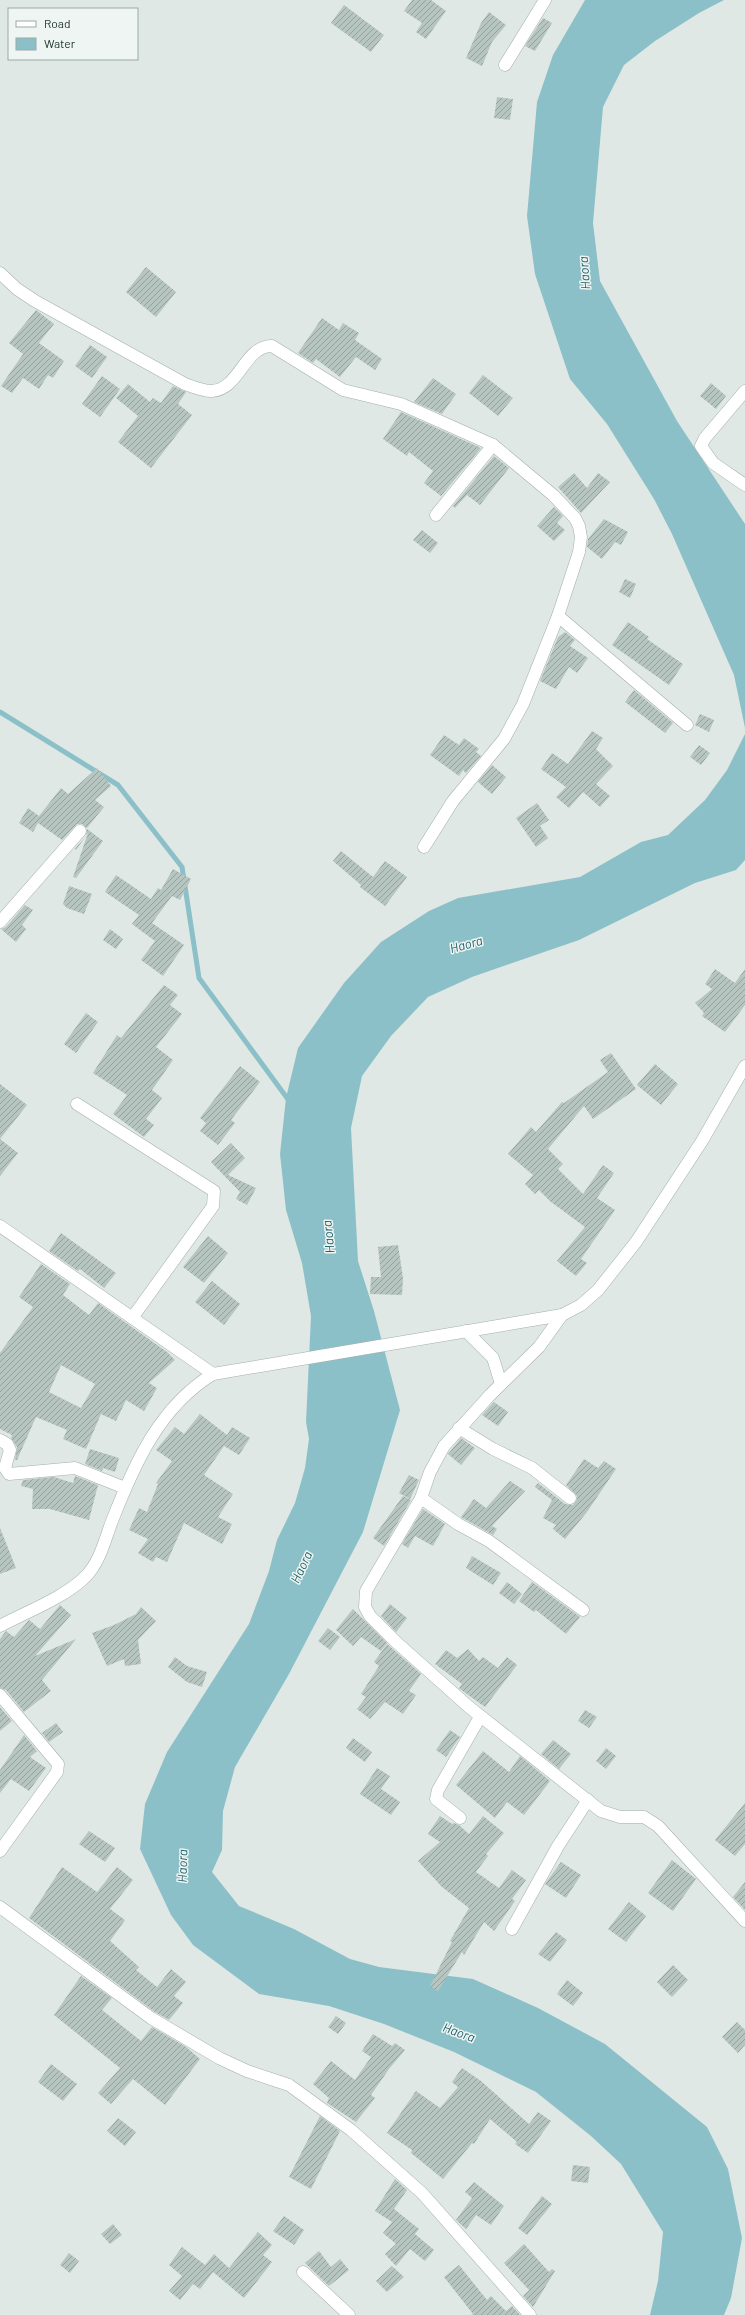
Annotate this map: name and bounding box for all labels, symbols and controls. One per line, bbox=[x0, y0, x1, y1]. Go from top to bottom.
legend bbox=[8, 8, 138, 60]
text: Road bbox=[44, 16, 71, 30]
text: Water bbox=[44, 36, 76, 50]
water label: Haora bbox=[575, 256, 593, 290]
water label: Haora bbox=[448, 932, 484, 956]
water label: Haora bbox=[318, 1219, 338, 1254]
water label: Haora bbox=[287, 1548, 315, 1585]
water label: Haora bbox=[174, 1849, 190, 1883]
water label: Haora bbox=[441, 2019, 477, 2045]

